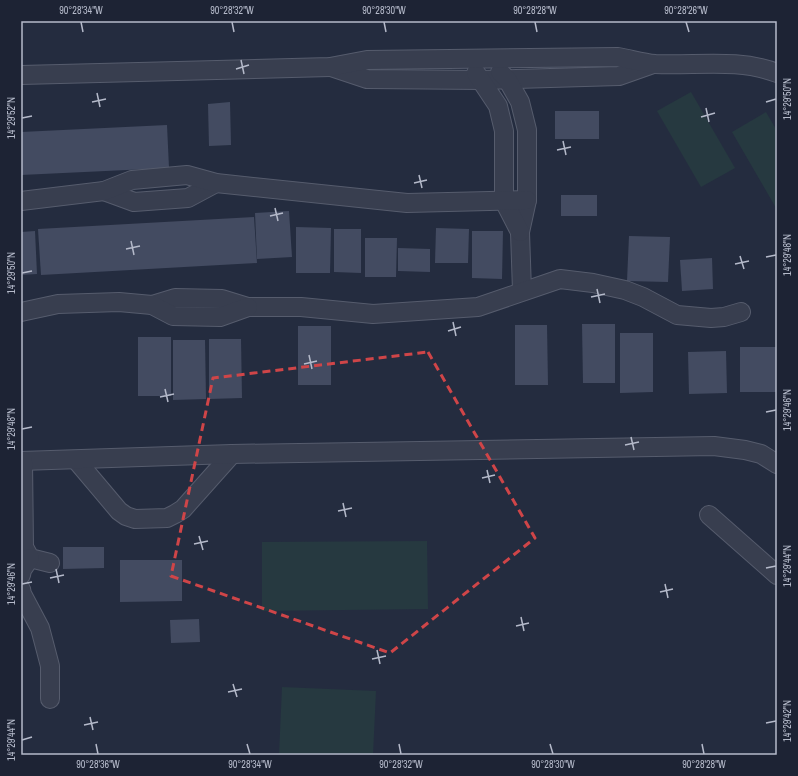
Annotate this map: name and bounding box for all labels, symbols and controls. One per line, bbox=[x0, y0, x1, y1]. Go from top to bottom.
text: 90°28'34"W bbox=[59, 4, 103, 17]
text: 90°28'32"W bbox=[210, 4, 254, 17]
text: 90°28'30"W bbox=[362, 4, 406, 17]
text: 90°28'28"W bbox=[513, 4, 557, 17]
text: 90°28'26"W bbox=[664, 4, 708, 17]
text: 14°29'50"N bbox=[781, 78, 794, 120]
text: 14°29'52"N bbox=[5, 97, 18, 139]
text: 14°29'48"N bbox=[781, 234, 794, 276]
text: 14°29'50"N bbox=[5, 252, 18, 294]
text: 14°29'46"N bbox=[781, 389, 794, 431]
text: 14°29'48"N bbox=[5, 408, 18, 450]
text: 14°29'44"N bbox=[781, 545, 794, 587]
text: 14°29'46"N bbox=[5, 563, 18, 605]
text: 14°29'42"N bbox=[781, 700, 794, 742]
text: 14°29'44"N bbox=[5, 719, 18, 761]
text: 90°28'36"W bbox=[76, 758, 120, 771]
text: 90°28'34"W bbox=[228, 758, 272, 771]
text: 90°28'32"W bbox=[379, 758, 423, 771]
text: 90°28'30"W bbox=[531, 758, 575, 771]
text: 90°28'28"W bbox=[682, 758, 726, 771]

